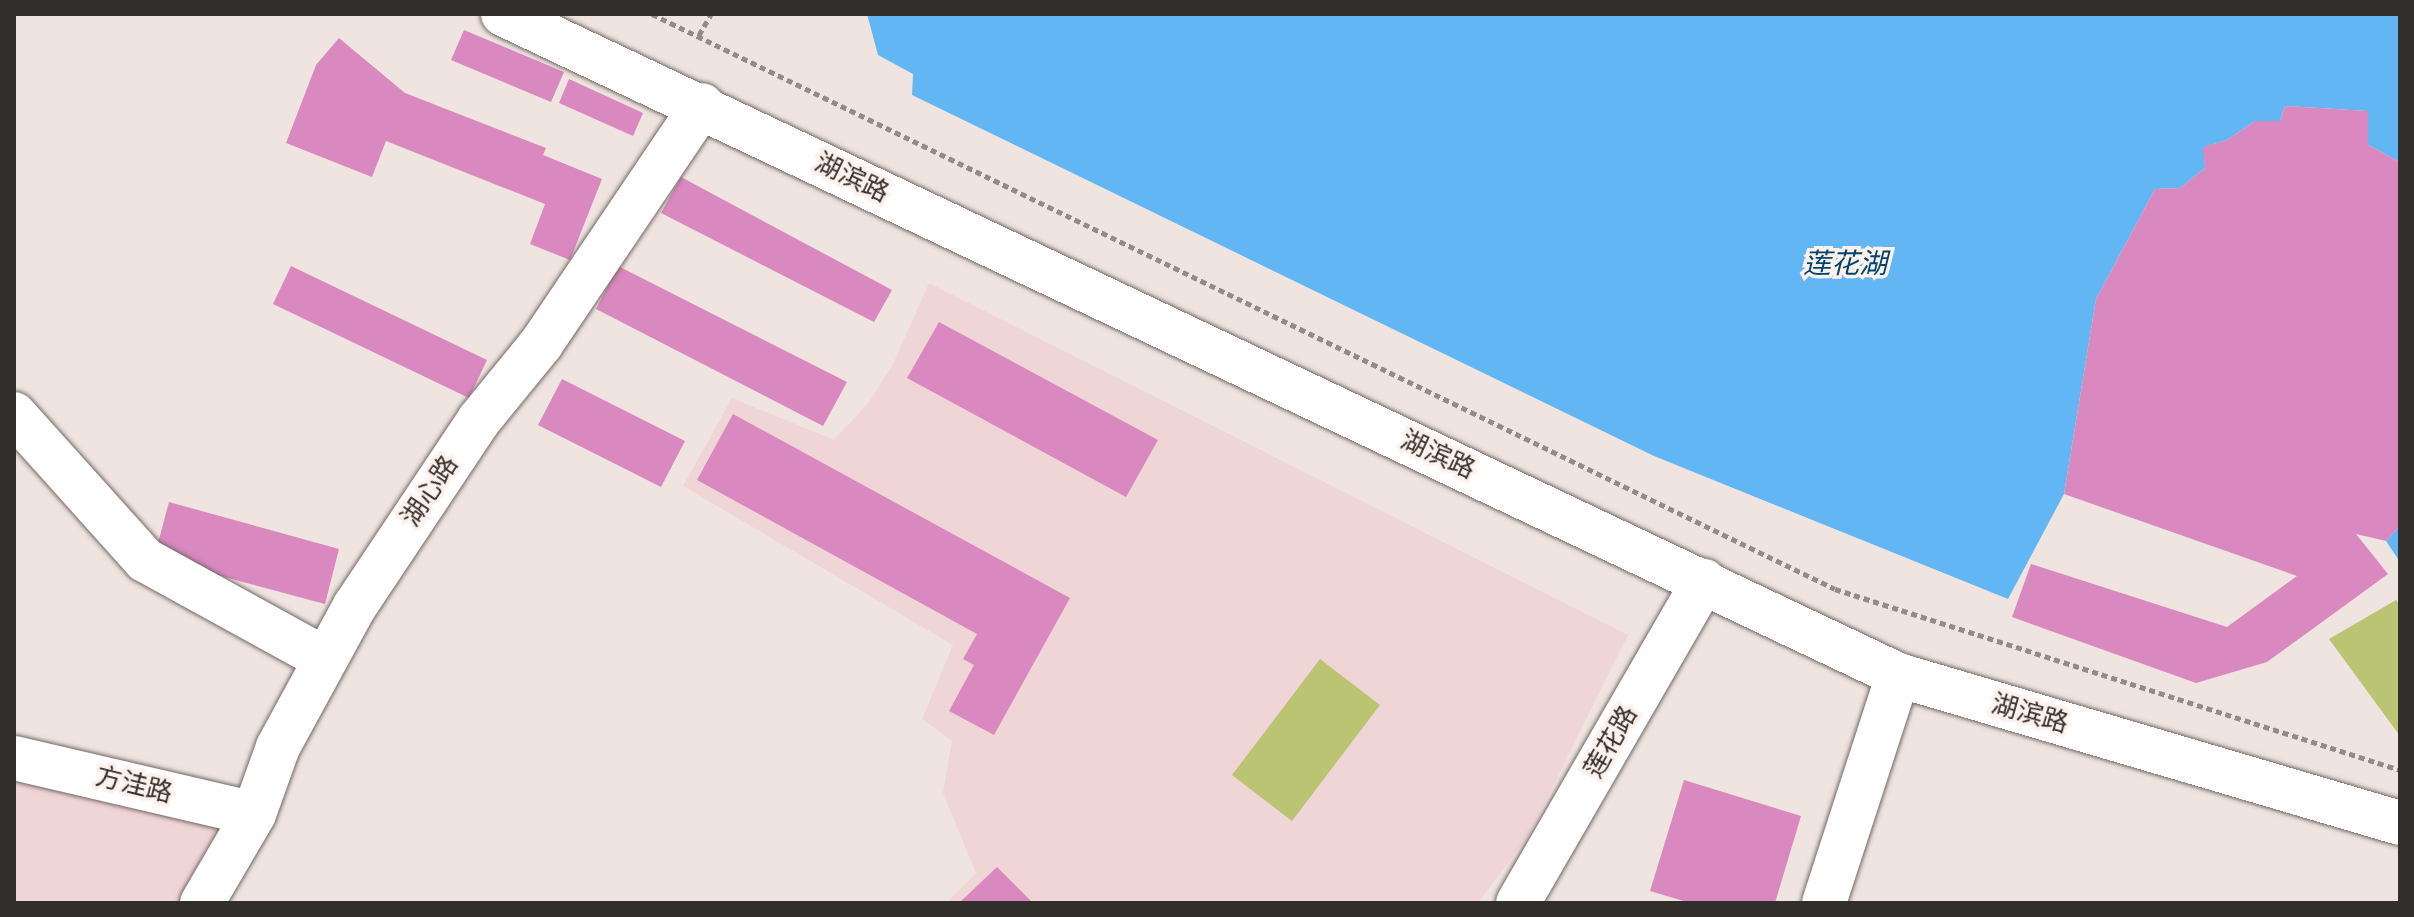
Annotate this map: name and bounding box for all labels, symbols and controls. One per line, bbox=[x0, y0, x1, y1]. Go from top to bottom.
street label: 湖滨路 bbox=[810, 147, 894, 209]
water label: 莲花湖 bbox=[1803, 247, 1887, 281]
street label: 湖滨路 bbox=[1396, 424, 1480, 486]
street label: 湖心路 bbox=[395, 450, 465, 532]
street label: 湖滨路 bbox=[1988, 688, 2072, 740]
street label: 莲花路 bbox=[1578, 700, 1644, 784]
street label: 方洼路 bbox=[92, 760, 176, 810]

